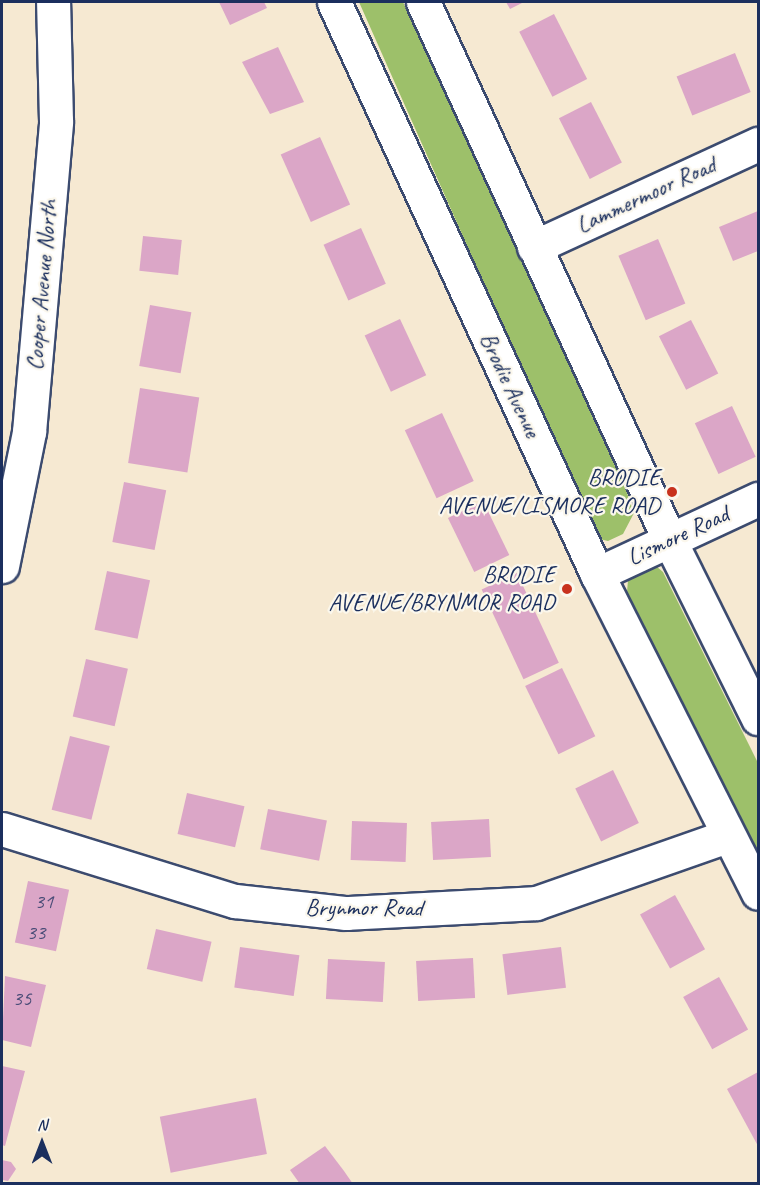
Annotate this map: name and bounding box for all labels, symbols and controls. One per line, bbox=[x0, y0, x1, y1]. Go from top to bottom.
street label: Lammermoor Road bbox=[572, 150, 720, 240]
street label: Cooper Avenue North bbox=[20, 199, 64, 371]
street label: Brodie Avenue bbox=[473, 328, 547, 442]
place label: BRODIE AVENUE/LISMORE ROAD bbox=[438, 464, 660, 520]
marker: BRODIE AVENUE/LISMORE ROAD bbox=[665, 485, 679, 499]
street label: Lismore Road bbox=[623, 500, 733, 572]
place label: BRODIE AVENUE/BRYNMOR ROAD bbox=[327, 561, 555, 617]
marker: BRODIE AVENUE/BRYNMOR ROAD bbox=[560, 582, 574, 596]
house number: 31 bbox=[35, 888, 53, 914]
street label: Brynmor Road bbox=[305, 894, 423, 922]
house number: 33 bbox=[27, 919, 45, 945]
house number: 35 bbox=[13, 985, 31, 1011]
north arrow bbox=[12, 1113, 72, 1173]
text: N bbox=[37, 1115, 47, 1135]

